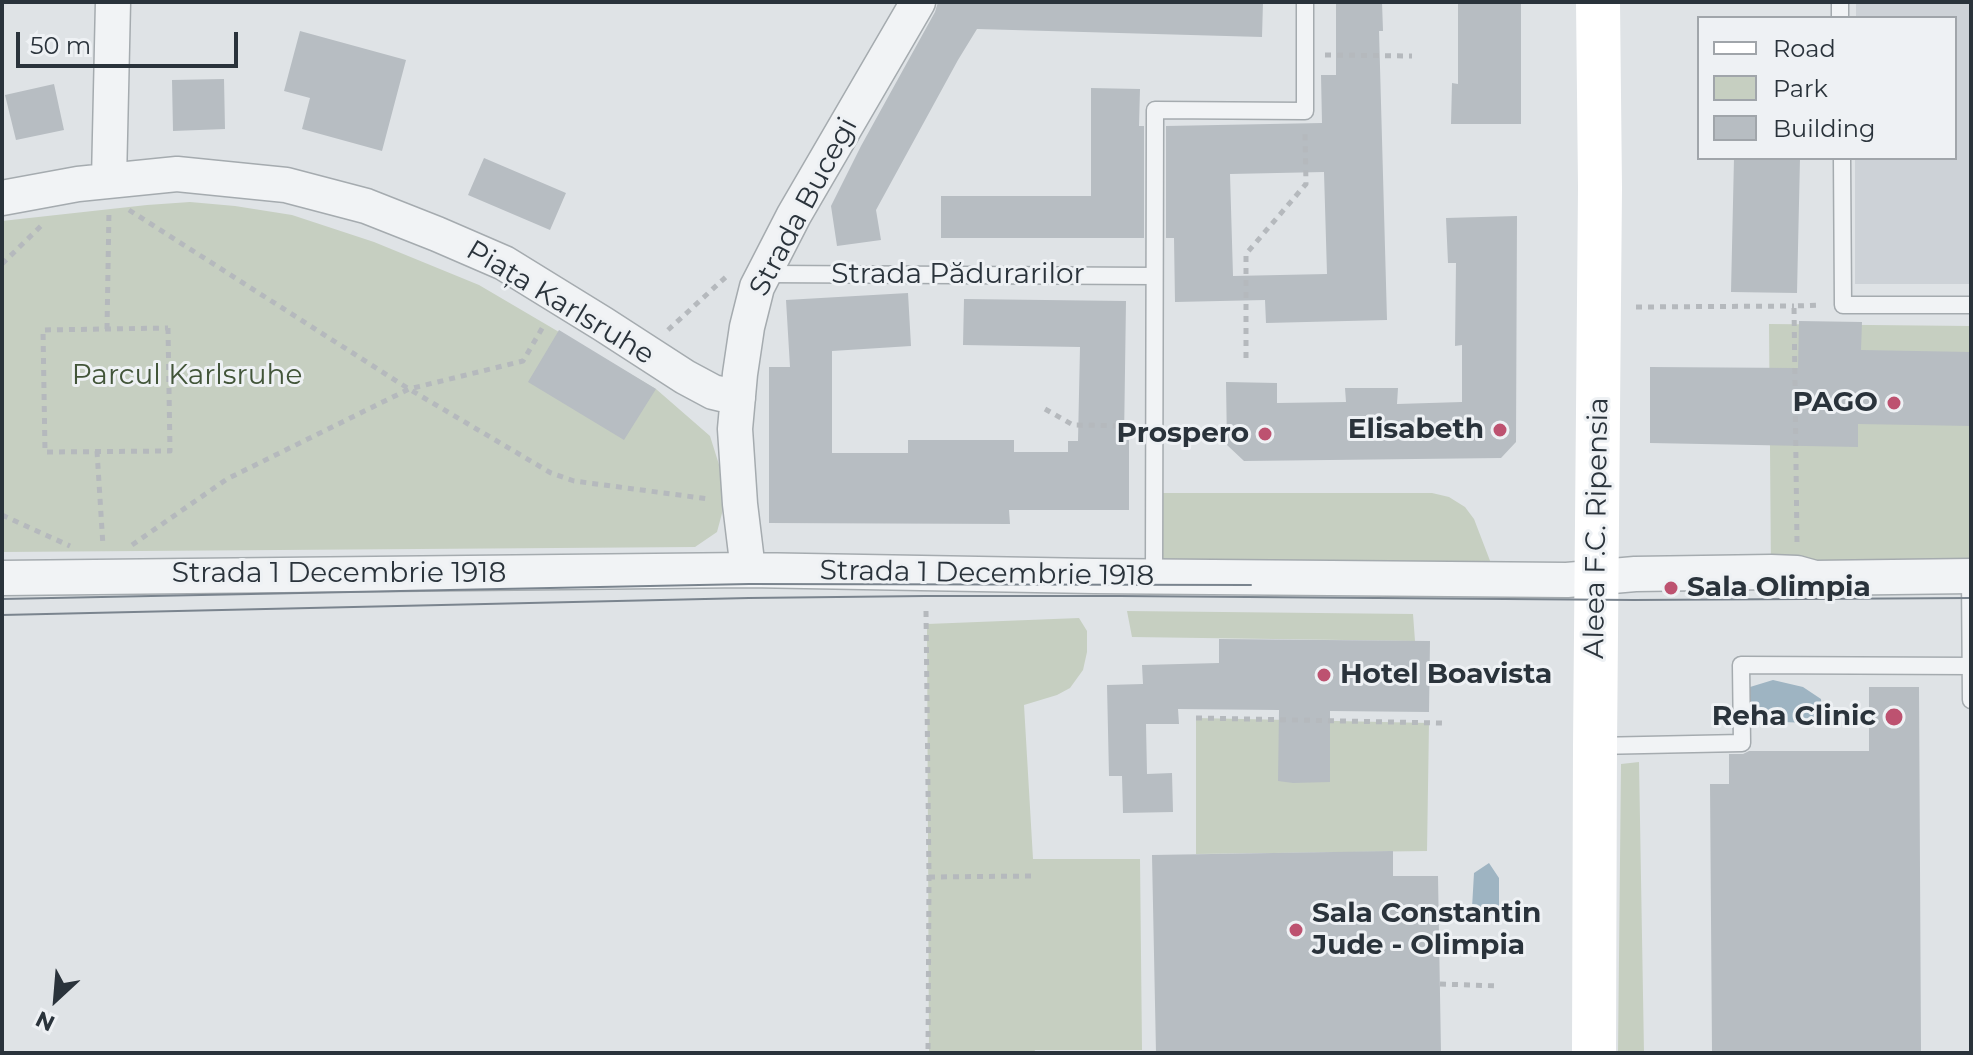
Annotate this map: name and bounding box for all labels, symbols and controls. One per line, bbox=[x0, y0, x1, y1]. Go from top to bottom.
scale bar bbox=[20, 16, 242, 66]
legend bbox=[1697, 16, 1957, 160]
text: 50 m bbox=[30, 31, 91, 60]
text: Road bbox=[1773, 34, 1836, 63]
text: Park bbox=[1773, 74, 1828, 103]
street label: Strada Bucegi bbox=[743, 112, 865, 302]
text: Building bbox=[1773, 114, 1876, 143]
street label: Piața Karlsruhe bbox=[460, 234, 660, 372]
street label: Strada Pădurarilor bbox=[831, 258, 1085, 292]
park label: Parcul Karlsruhe bbox=[72, 359, 302, 393]
place label: PAGO bbox=[1792, 386, 1878, 420]
marker: PAGO bbox=[1885, 394, 1903, 412]
street label: Aleea F.C. Ripensia bbox=[1578, 397, 1616, 659]
place label: Elisabeth bbox=[1348, 413, 1484, 447]
place label: Prospero bbox=[1117, 417, 1249, 451]
marker: Elisabeth bbox=[1491, 421, 1509, 439]
marker: Prospero bbox=[1256, 425, 1274, 443]
street label: Strada 1 Decembrie 1918 bbox=[819, 554, 1155, 594]
street label: Strada 1 Decembrie 1918 bbox=[172, 557, 506, 591]
place label: Sala Olimpia bbox=[1687, 571, 1871, 605]
marker: Sala Olimpia bbox=[1662, 579, 1680, 597]
place label: Hotel Boavista bbox=[1340, 658, 1552, 692]
marker: Hotel Boavista bbox=[1315, 666, 1333, 684]
place label: Reha Clinic bbox=[1712, 700, 1876, 734]
marker: Reha Clinic bbox=[1883, 706, 1905, 728]
place label: Sala Constantin Jude - Olimpia bbox=[1312, 897, 1541, 963]
marker: Sala Constantin Jude - Olimpia bbox=[1287, 921, 1305, 939]
north arrow bbox=[16, 959, 96, 1039]
text: N bbox=[31, 1005, 59, 1037]

